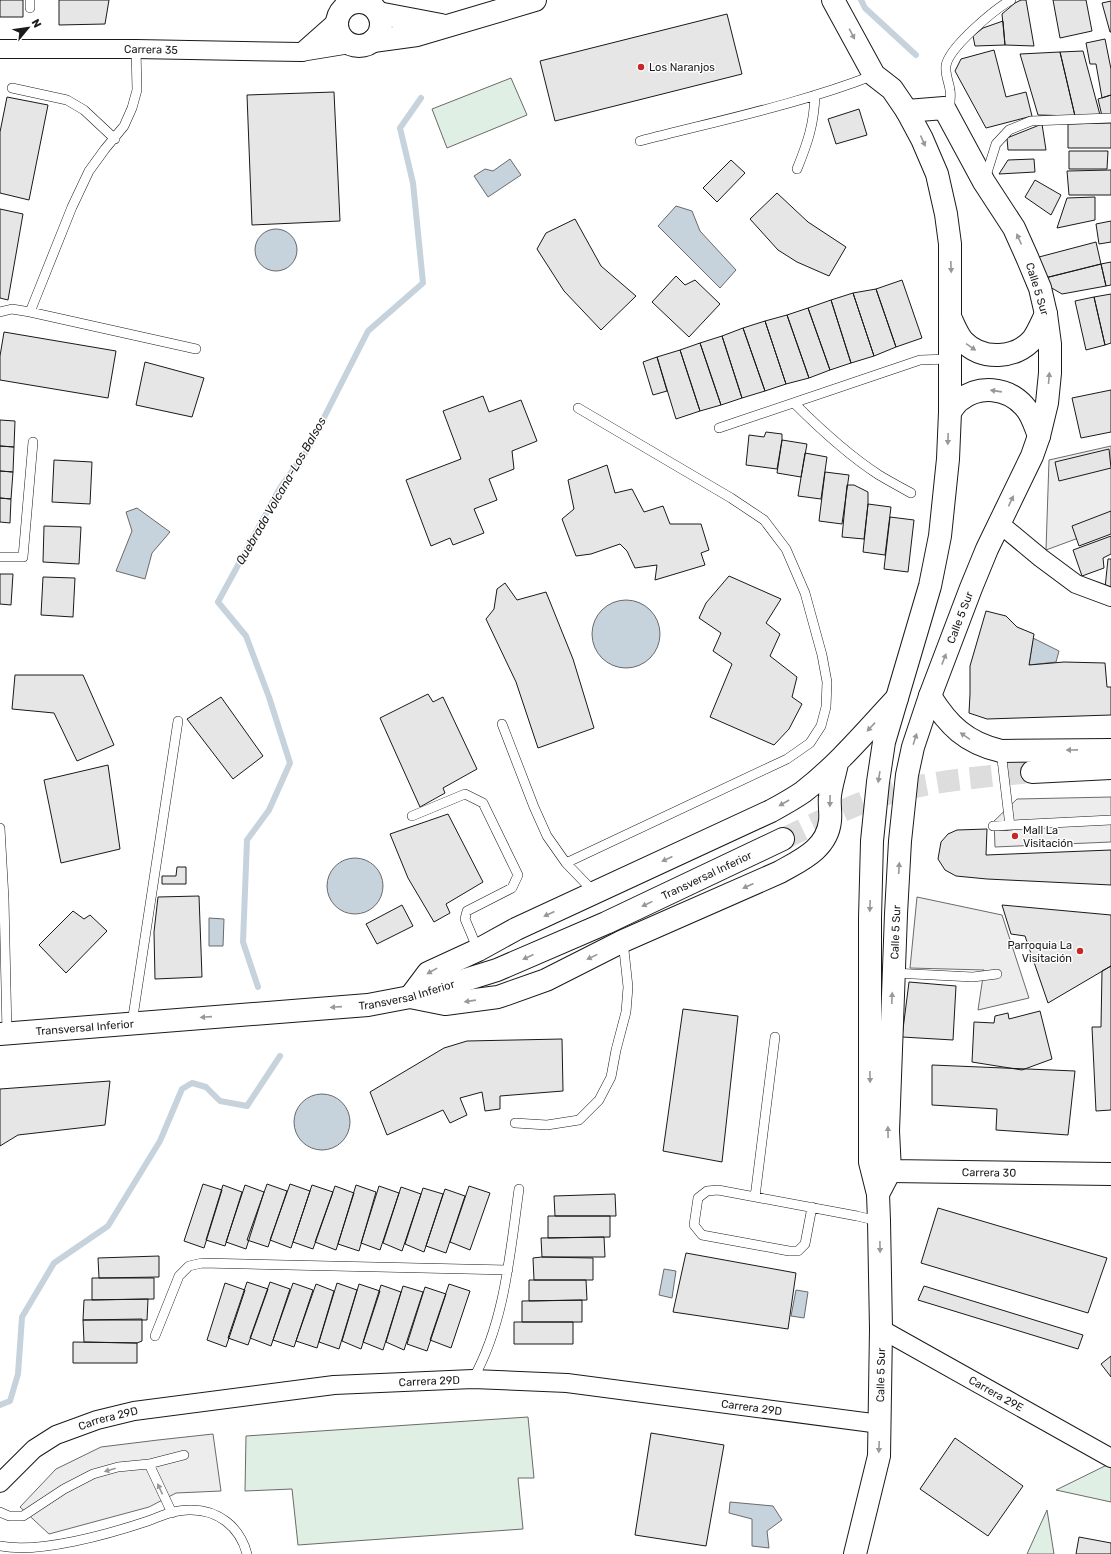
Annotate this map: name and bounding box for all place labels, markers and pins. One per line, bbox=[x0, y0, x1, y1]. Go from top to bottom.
place label: Los Naranjos bbox=[649, 61, 715, 74]
marker: Los Naranjos bbox=[636, 62, 646, 72]
place label: Mall La Visitación bbox=[1023, 824, 1073, 850]
marker: Mall La Visitación bbox=[1010, 831, 1020, 841]
place label: Parroquia La Visitación bbox=[1008, 939, 1072, 965]
marker: Parroquia La Visitación bbox=[1075, 946, 1085, 956]

